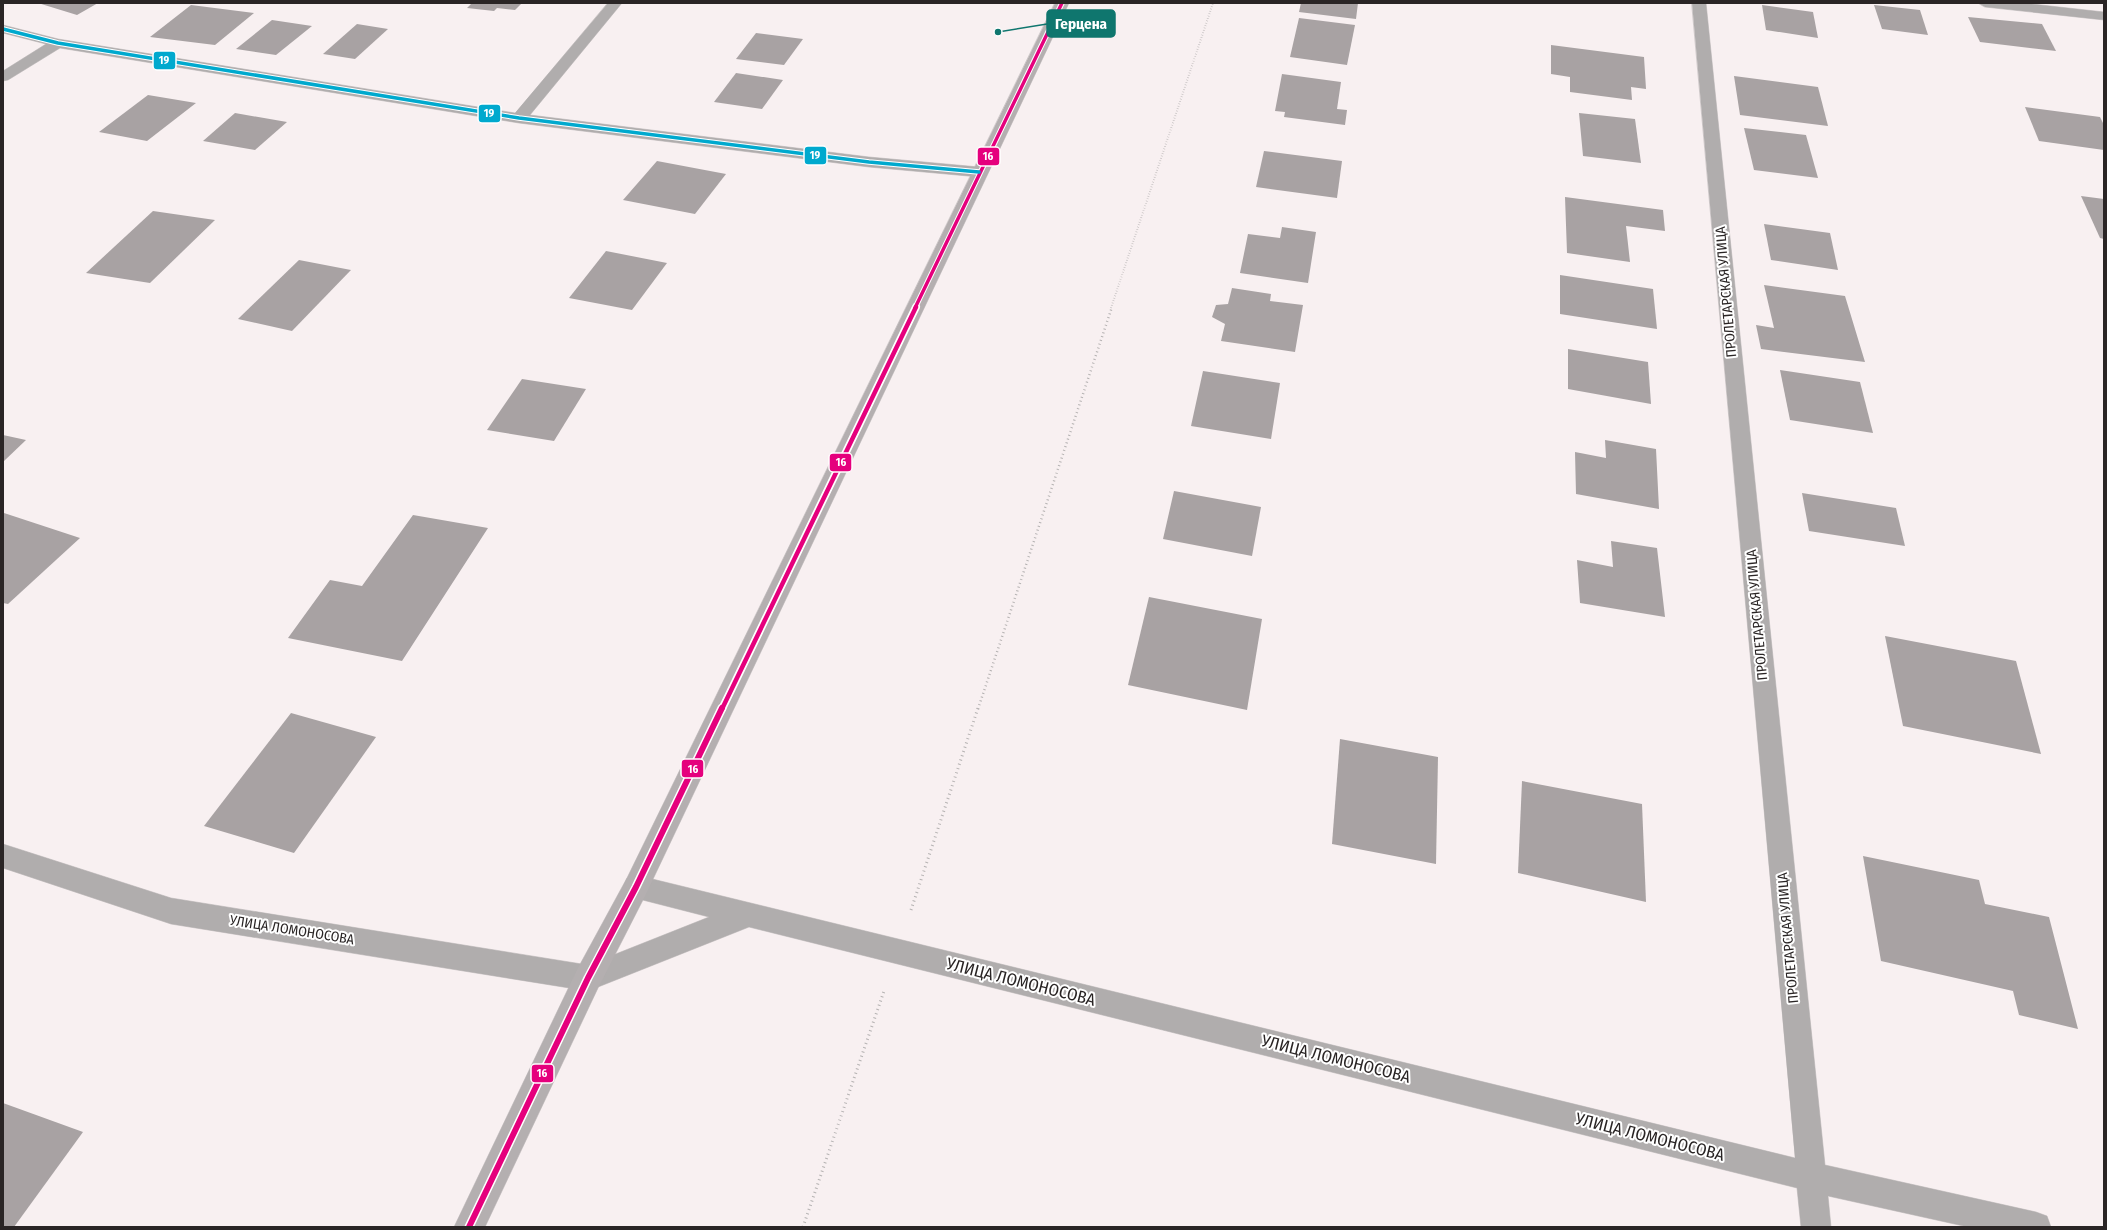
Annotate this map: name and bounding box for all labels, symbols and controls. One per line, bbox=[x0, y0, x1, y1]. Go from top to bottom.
callout: Герцена bbox=[1047, 10, 1115, 37]
text: Герцена bbox=[1055, 15, 1108, 33]
line badge: 19 bbox=[153, 51, 176, 70]
text: 19 bbox=[159, 54, 169, 67]
line badge: 19 bbox=[478, 104, 501, 123]
text: 19 bbox=[484, 107, 494, 120]
line badge: 19 bbox=[804, 146, 827, 165]
line badge: 16 bbox=[977, 147, 1000, 166]
text: 19 bbox=[810, 149, 820, 162]
text: 16 bbox=[983, 150, 993, 163]
street label: ПРОЛЕТАРСКАЯ УЛИЦА bbox=[1712, 225, 1740, 358]
line badge: 16 bbox=[829, 453, 852, 472]
text: 16 bbox=[836, 456, 846, 469]
street label: ПРОЛЕТАРСКАЯ УЛИЦА bbox=[1743, 548, 1771, 681]
line badge: 16 bbox=[681, 759, 704, 778]
text: 16 bbox=[688, 763, 698, 776]
street label: ПРОЛЕТАРСКАЯ УЛИЦА bbox=[1774, 871, 1802, 1004]
street label: УЛИЦА ЛОМОНОСОВА bbox=[228, 912, 356, 948]
street label: УЛИЦА ЛОМОНОСОВА bbox=[943, 953, 1098, 1011]
street label: УЛИЦА ЛОМОНОСОВА bbox=[1258, 1030, 1413, 1088]
line badge: 16 bbox=[531, 1064, 554, 1083]
text: 16 bbox=[537, 1067, 547, 1080]
street label: УЛИЦА ЛОМОНОСОВА bbox=[1572, 1108, 1727, 1166]

